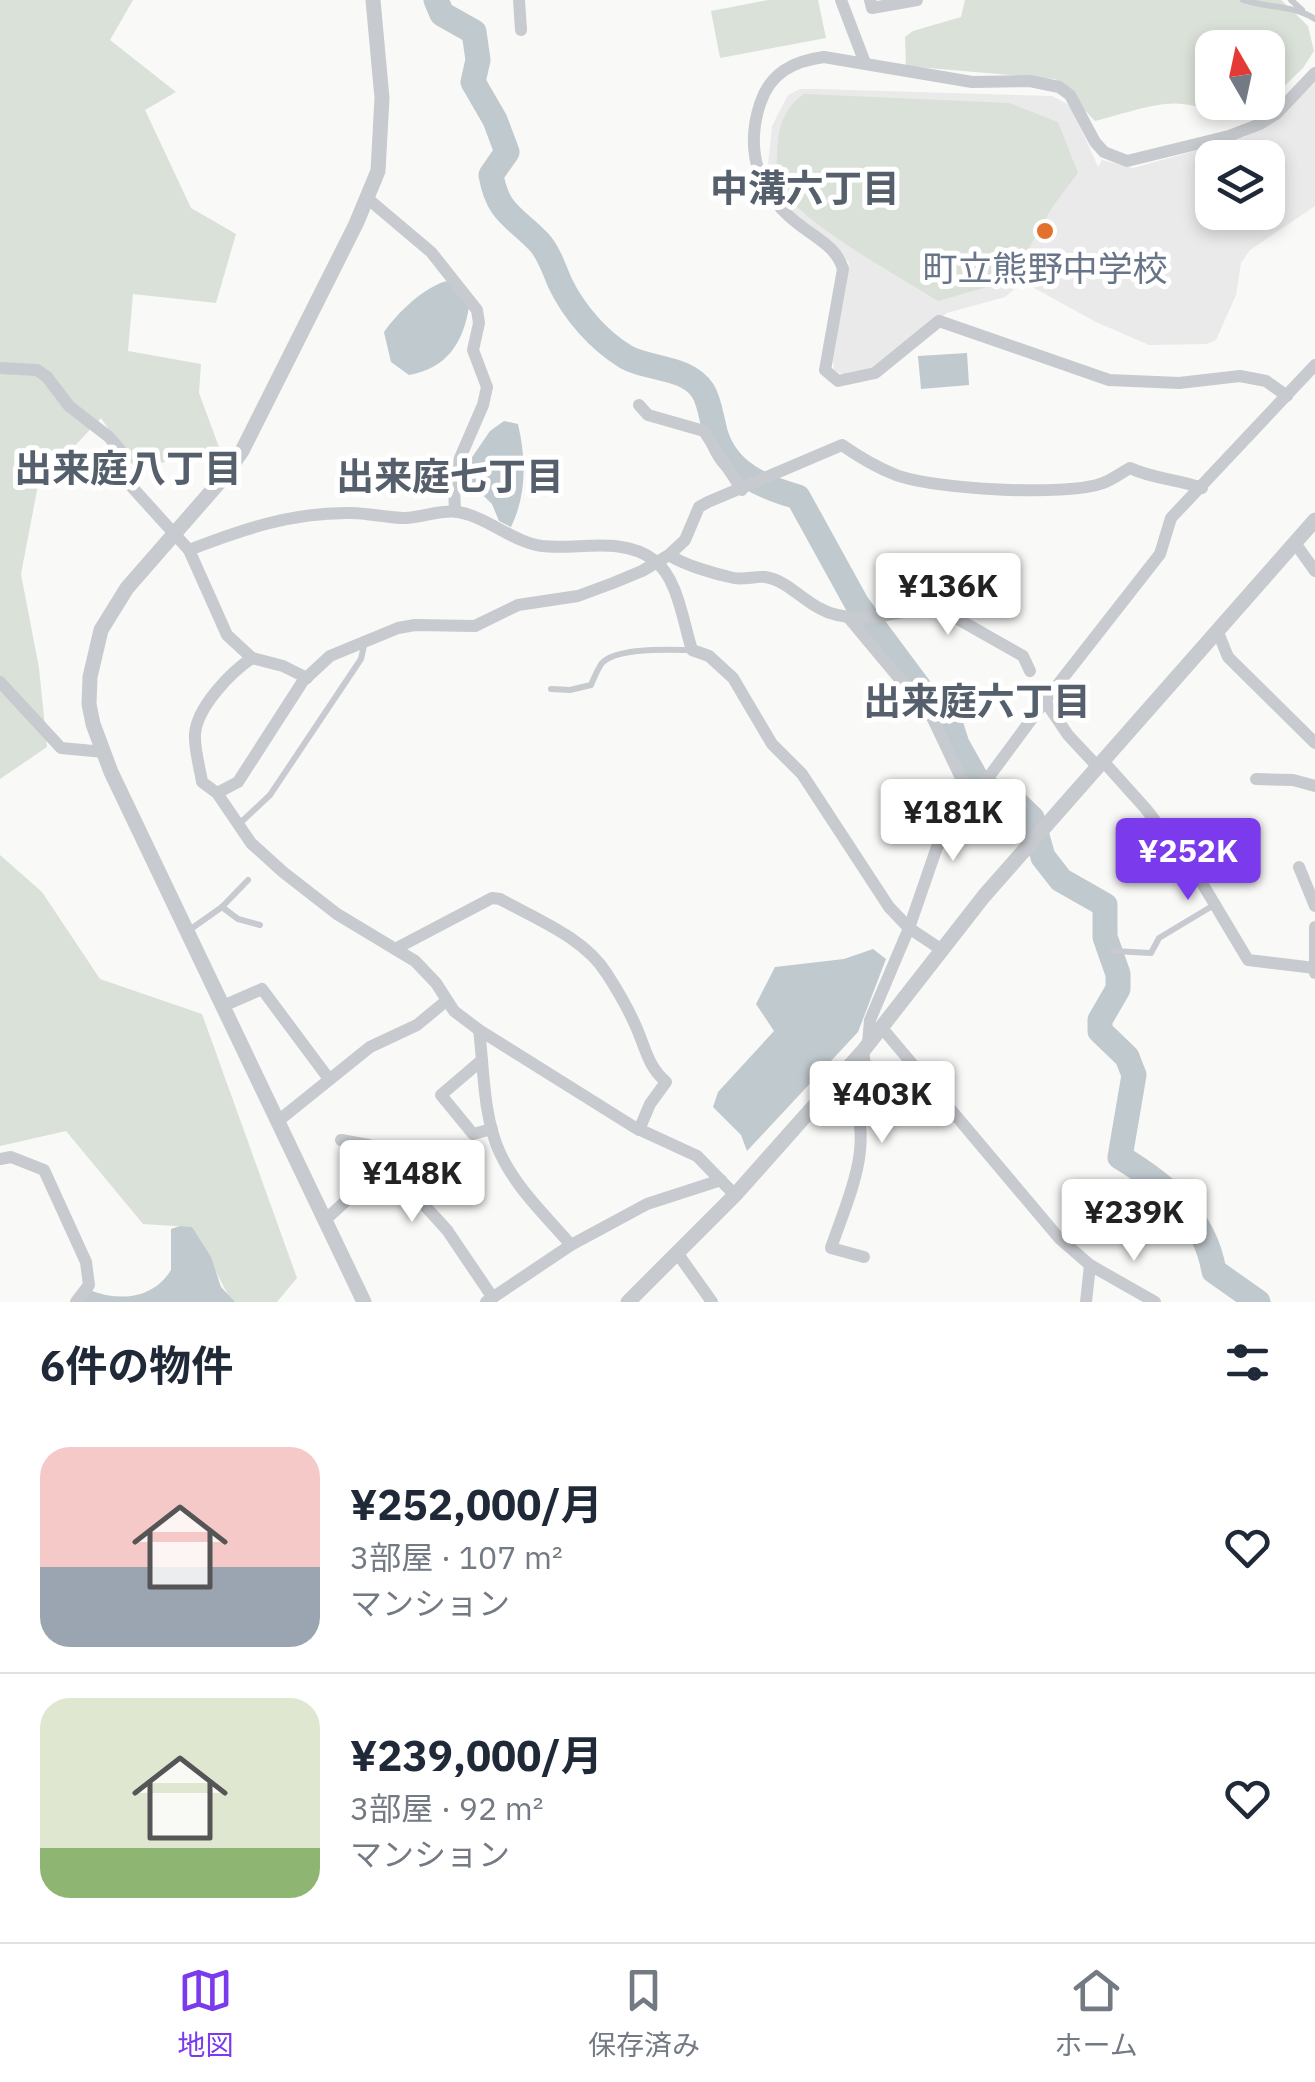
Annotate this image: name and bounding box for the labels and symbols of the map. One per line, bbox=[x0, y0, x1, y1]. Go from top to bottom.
north arrow bbox=[1195, 30, 1285, 120]
district label: 中溝六丁目 bbox=[710, 163, 900, 212]
marker: 町立熊野中学校 bbox=[1034, 220, 1056, 242]
place label: 町立熊野中学校 bbox=[922, 245, 1168, 291]
district label: 出来庭八丁目 bbox=[14, 443, 242, 492]
district label: 出来庭七丁目 bbox=[336, 451, 564, 500]
pin: ¥136K bbox=[878, 553, 1018, 638]
district label: 出来庭六丁目 bbox=[863, 676, 1091, 725]
pin: ¥181K bbox=[883, 779, 1023, 864]
pin: ¥252K bbox=[1118, 818, 1258, 903]
pin: ¥403K bbox=[812, 1061, 952, 1146]
pin: ¥148K bbox=[342, 1140, 482, 1225]
pin: ¥239K bbox=[1064, 1179, 1204, 1264]

